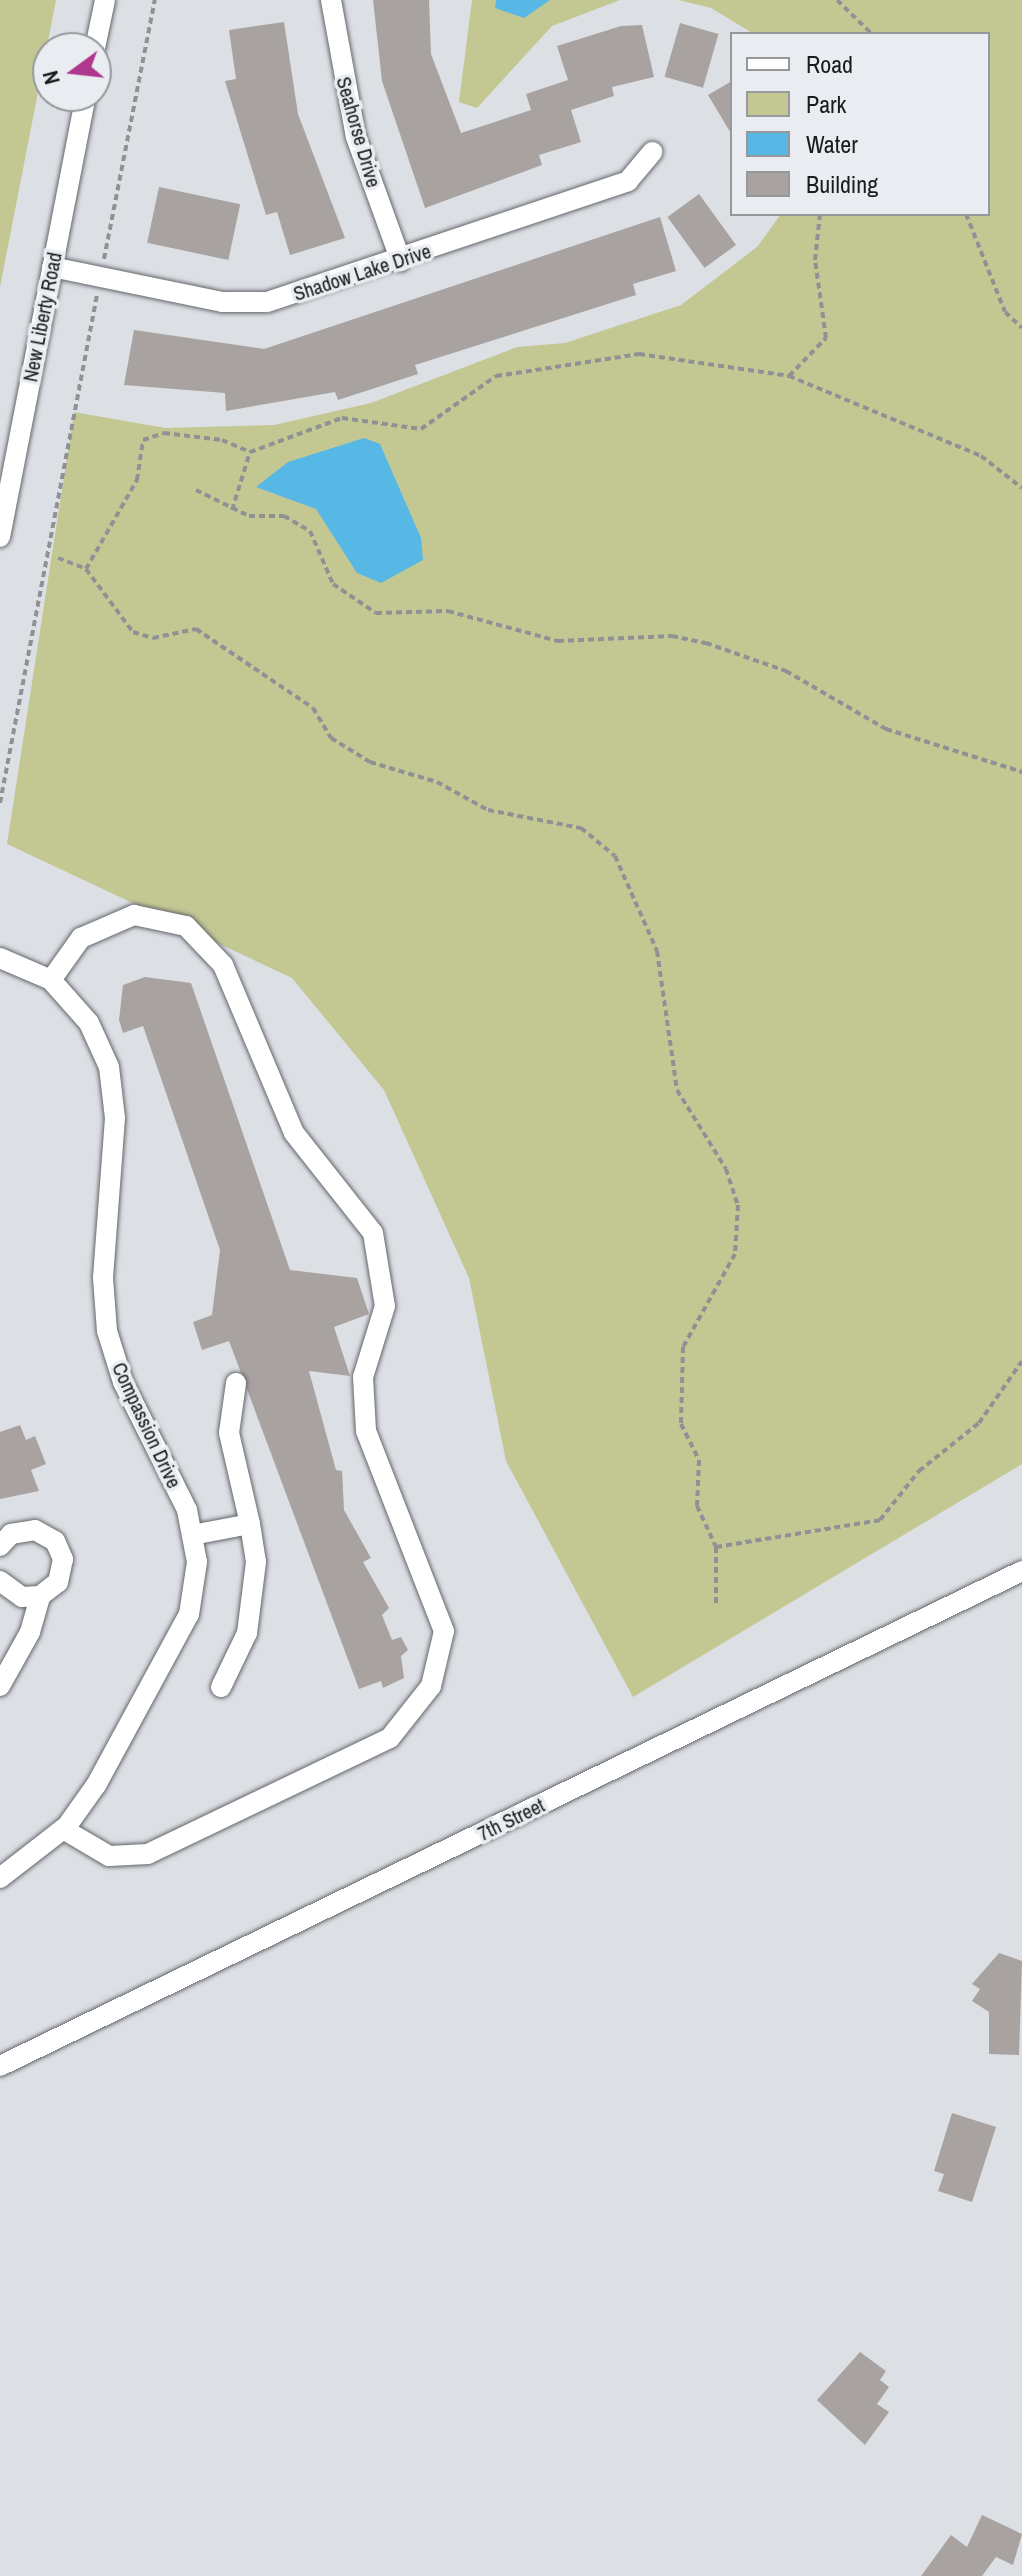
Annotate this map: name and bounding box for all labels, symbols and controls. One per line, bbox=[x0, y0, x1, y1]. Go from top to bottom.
north arrow bbox=[32, 32, 112, 112]
legend bbox=[730, 32, 990, 216]
text: Road bbox=[806, 48, 853, 80]
text: N bbox=[35, 68, 67, 88]
street label: Seahorse Drive bbox=[332, 74, 386, 190]
text: Park bbox=[806, 88, 846, 120]
text: Water bbox=[806, 128, 858, 160]
text: Building bbox=[806, 168, 878, 200]
street label: Shadow Lake Drive bbox=[290, 238, 434, 306]
street label: New Liberty Road bbox=[18, 250, 66, 384]
street label: Compassion Drive bbox=[107, 1358, 187, 1492]
street label: 7th Street bbox=[474, 1793, 548, 1845]

